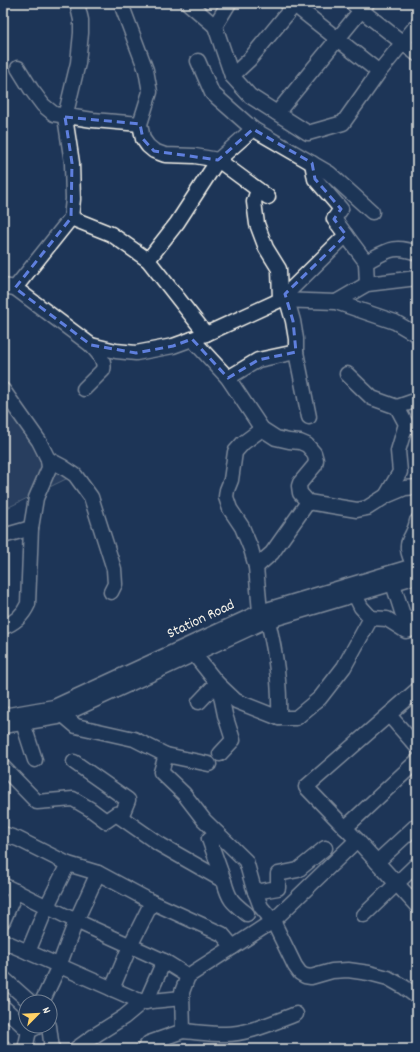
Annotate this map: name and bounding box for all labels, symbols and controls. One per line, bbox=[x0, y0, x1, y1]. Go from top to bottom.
street label: Station Road bbox=[163, 595, 239, 645]
north arrow bbox=[18, 994, 58, 1034]
text: N bbox=[37, 1005, 54, 1017]

